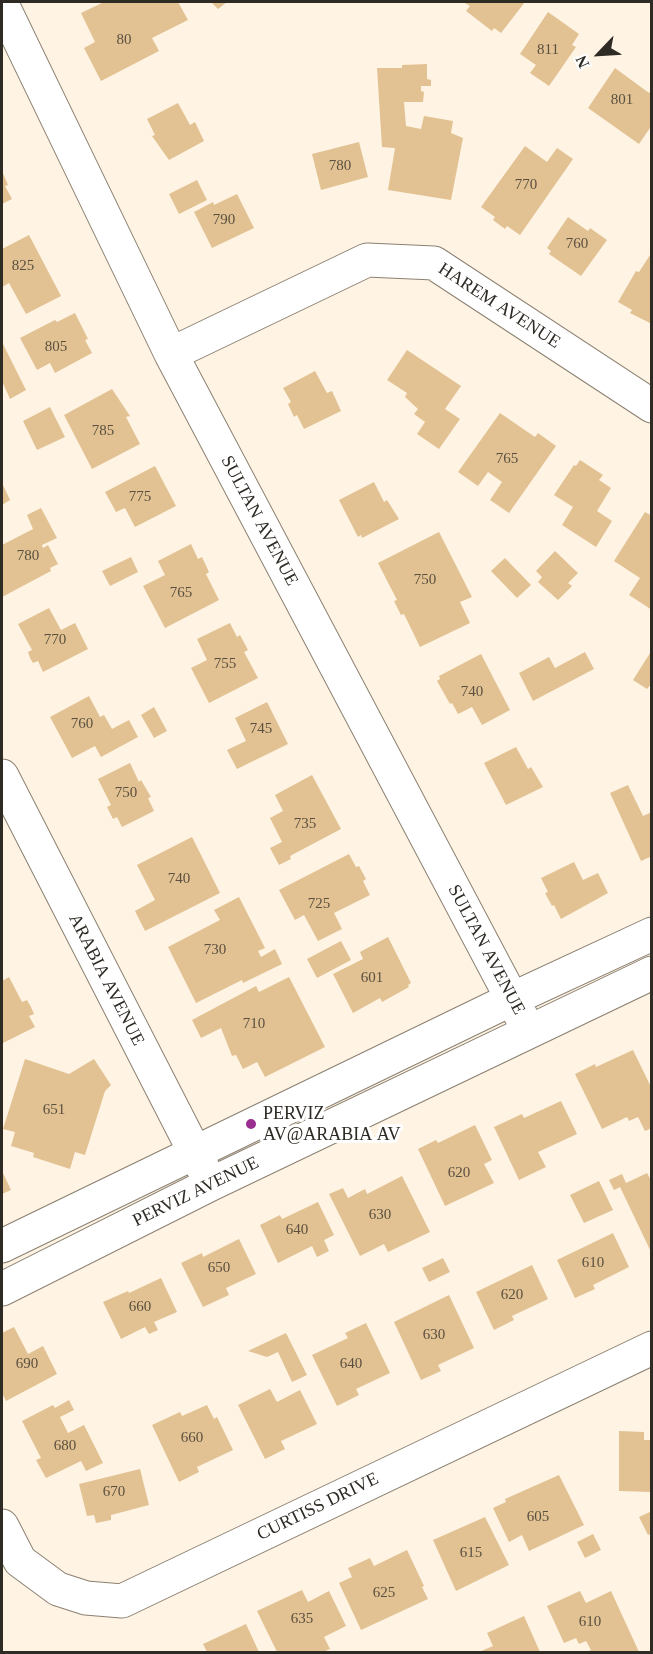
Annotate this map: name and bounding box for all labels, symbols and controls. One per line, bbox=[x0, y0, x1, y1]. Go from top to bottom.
north arrow bbox=[569, 24, 629, 84]
house number: 80 bbox=[116, 31, 132, 49]
house number: 811 bbox=[537, 41, 559, 59]
text: N bbox=[572, 53, 592, 71]
house number: 801 bbox=[611, 91, 633, 109]
house number: 780 bbox=[329, 157, 351, 175]
house number: 770 bbox=[515, 176, 537, 194]
house number: 790 bbox=[213, 211, 235, 229]
house number: 760 bbox=[566, 235, 588, 253]
house number: 825 bbox=[12, 257, 34, 275]
street label: HAREM AVENUE bbox=[434, 258, 564, 354]
house number: 805 bbox=[45, 338, 67, 356]
house number: 785 bbox=[92, 422, 114, 440]
house number: 765 bbox=[496, 450, 518, 468]
street label: SULTAN AVENUE bbox=[216, 452, 302, 590]
house number: 775 bbox=[129, 488, 151, 506]
house number: 780 bbox=[17, 547, 39, 565]
house number: 750 bbox=[414, 571, 436, 589]
house number: 765 bbox=[170, 584, 192, 602]
house number: 770 bbox=[44, 631, 66, 649]
house number: 755 bbox=[214, 655, 236, 673]
house number: 740 bbox=[461, 683, 483, 701]
house number: 760 bbox=[71, 715, 93, 733]
house number: 745 bbox=[250, 720, 272, 738]
house number: 750 bbox=[115, 784, 137, 802]
house number: 735 bbox=[294, 815, 316, 833]
house number: 740 bbox=[168, 870, 190, 888]
street label: SULTAN AVENUE bbox=[443, 881, 529, 1019]
house number: 725 bbox=[308, 895, 330, 913]
street label: ARABIA AVENUE bbox=[63, 910, 149, 1050]
house number: 730 bbox=[204, 941, 226, 959]
house number: 601 bbox=[361, 969, 383, 987]
house number: 710 bbox=[243, 1015, 265, 1033]
house number: 651 bbox=[43, 1101, 65, 1119]
place label: PERVIZ AV@ARABIA AV bbox=[263, 1103, 400, 1146]
marker: PERVIZ AV@ARABIA AV bbox=[244, 1117, 258, 1131]
street label: PERVIZ AVENUE bbox=[129, 1152, 263, 1232]
house number: 620 bbox=[448, 1164, 470, 1182]
house number: 630 bbox=[369, 1206, 391, 1224]
house number: 640 bbox=[286, 1221, 308, 1239]
house number: 610 bbox=[582, 1254, 604, 1272]
house number: 650 bbox=[208, 1259, 230, 1277]
house number: 620 bbox=[501, 1286, 523, 1304]
house number: 660 bbox=[129, 1298, 151, 1316]
house number: 630 bbox=[423, 1326, 445, 1344]
house number: 690 bbox=[16, 1355, 38, 1373]
house number: 640 bbox=[340, 1355, 362, 1373]
house number: 660 bbox=[181, 1429, 203, 1447]
house number: 680 bbox=[54, 1437, 76, 1455]
street label: CURTISS DRIVE bbox=[254, 1468, 382, 1546]
house number: 670 bbox=[103, 1483, 125, 1501]
house number: 605 bbox=[527, 1508, 549, 1526]
house number: 615 bbox=[460, 1544, 482, 1562]
house number: 625 bbox=[373, 1584, 395, 1602]
house number: 635 bbox=[291, 1610, 313, 1628]
house number: 610 bbox=[579, 1613, 601, 1631]

